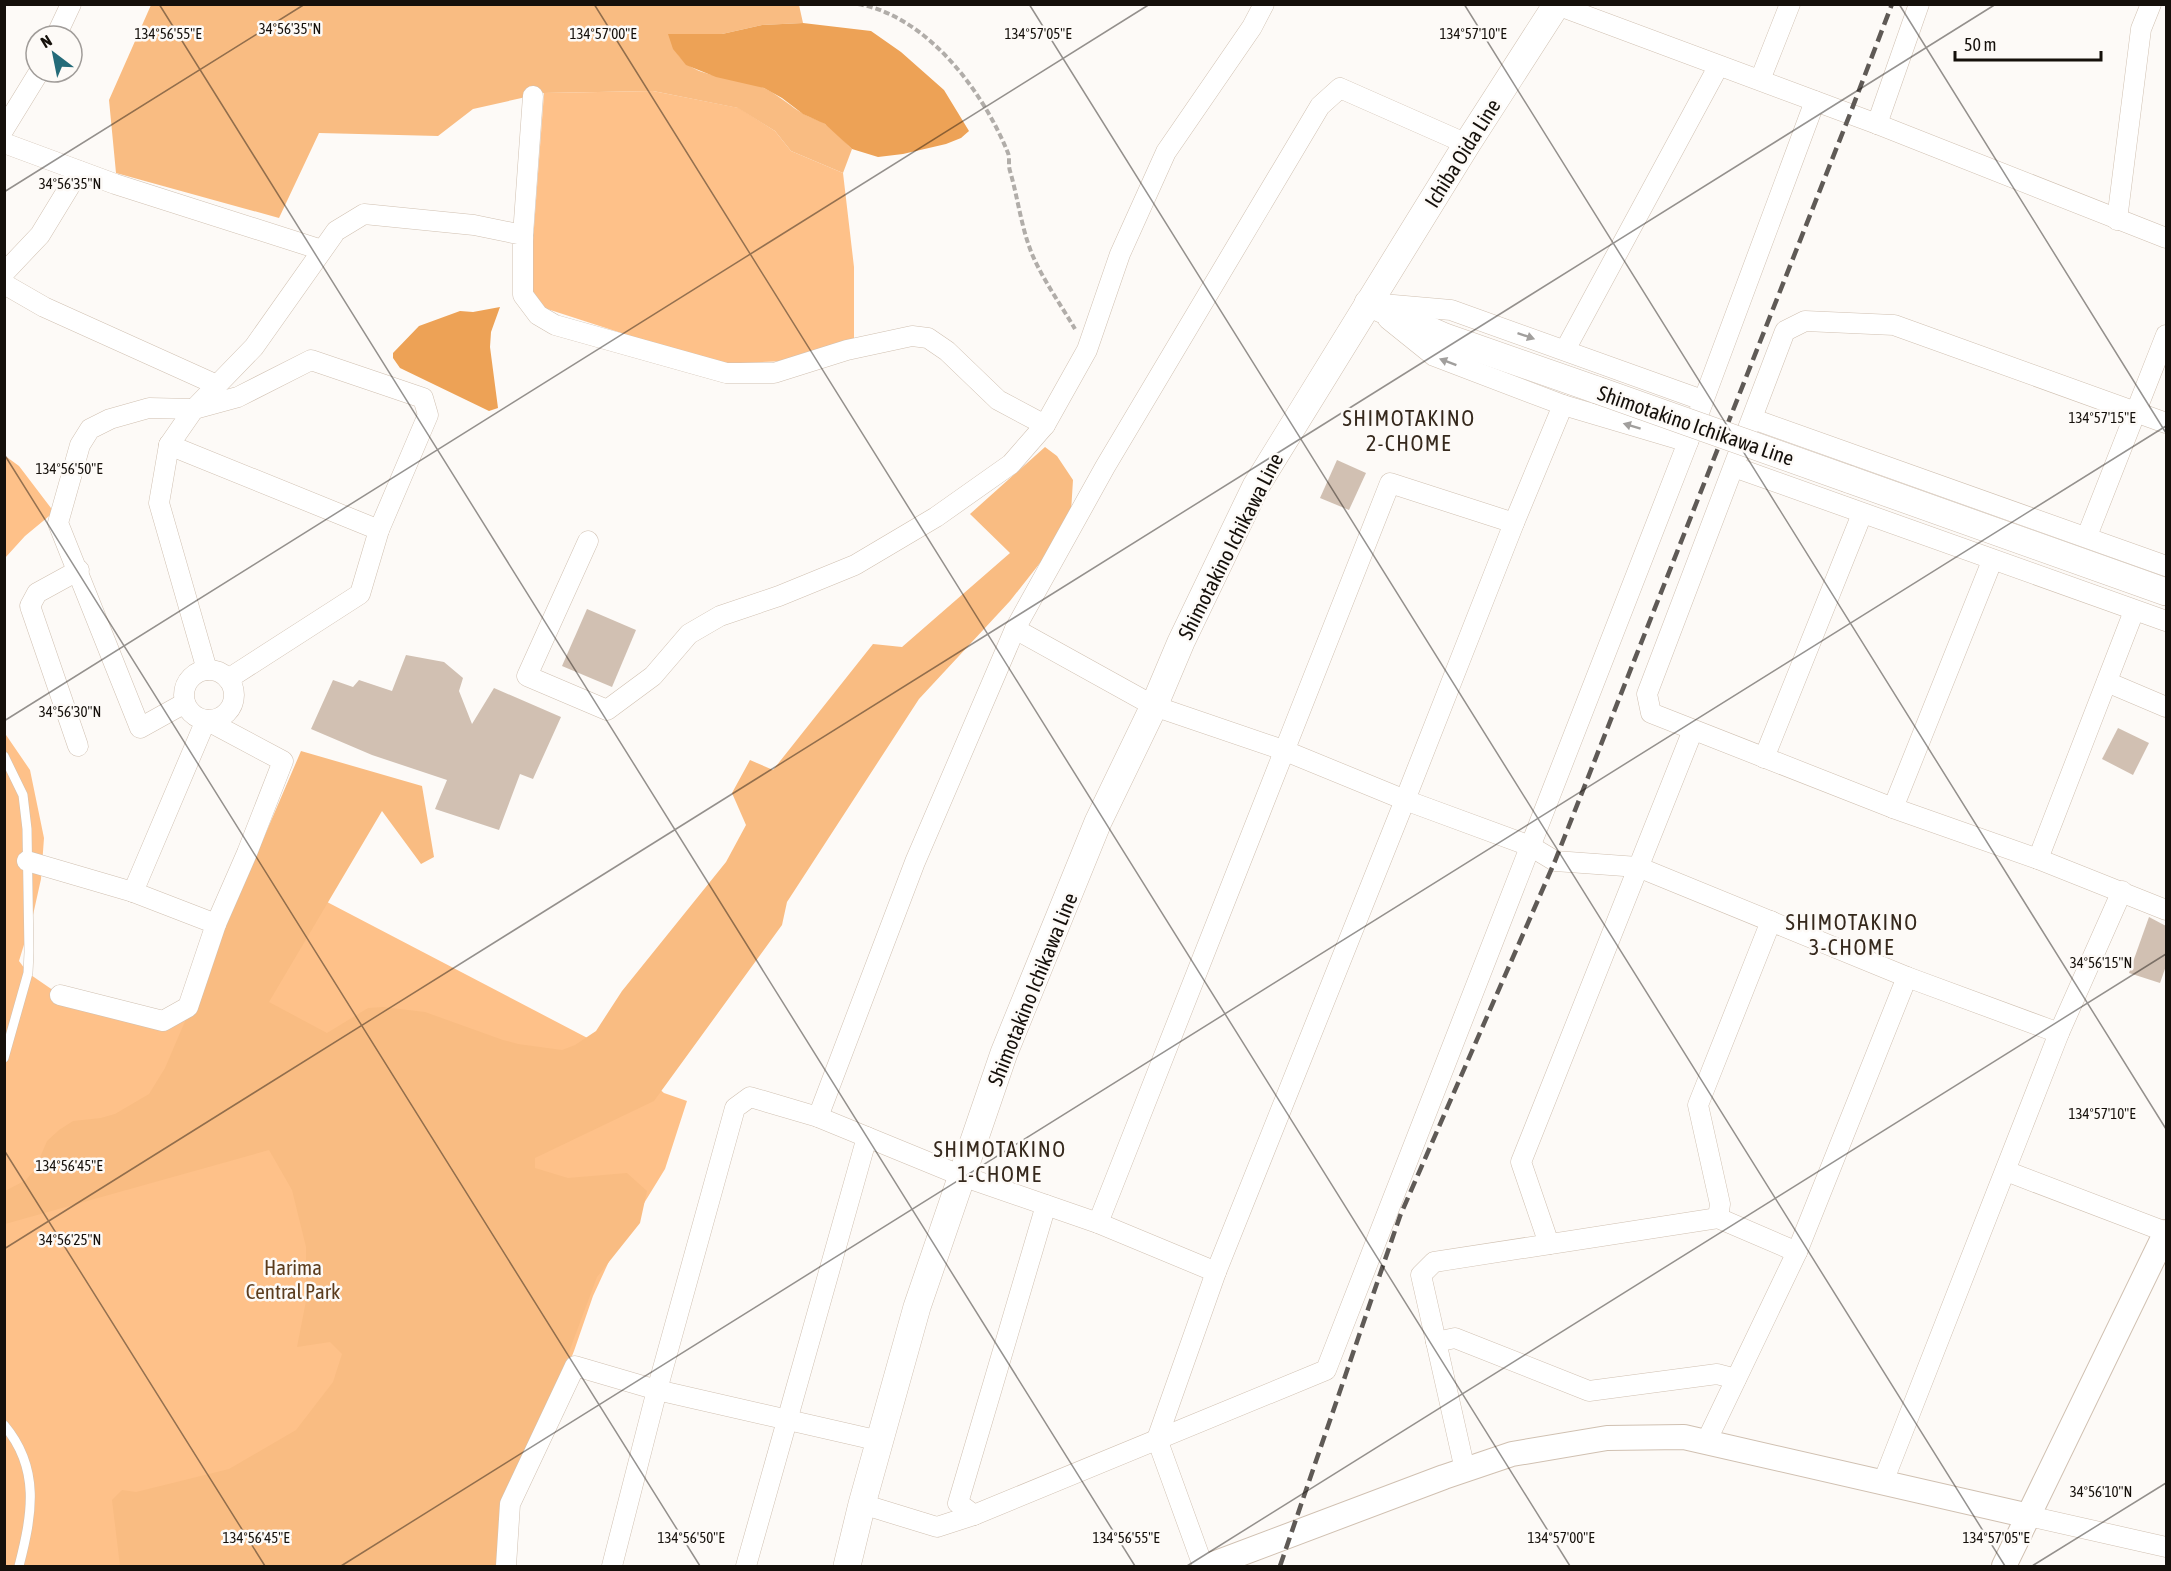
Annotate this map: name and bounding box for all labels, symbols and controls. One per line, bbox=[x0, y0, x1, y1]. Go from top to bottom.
text: 34°56'35"N bbox=[259, 20, 321, 37]
north arrow bbox=[24, 24, 84, 84]
scale bar bbox=[1955, 24, 2100, 62]
text: 134°56'55"E bbox=[134, 25, 202, 42]
text: 134°57'00"E bbox=[569, 25, 637, 42]
text: 134°57'05"E bbox=[1004, 25, 1072, 42]
text: 134°57'10"E bbox=[1439, 25, 1507, 42]
text: N bbox=[37, 31, 55, 51]
text: 50 m bbox=[1964, 34, 1996, 55]
street label: Ichiba Oida Line bbox=[1419, 94, 1505, 212]
text: 34°56'35"N bbox=[39, 175, 101, 192]
one-way arrow bbox=[1517, 332, 1535, 342]
one-way arrow bbox=[1439, 356, 1457, 366]
street label: Shimotakino Ichikawa Line bbox=[1595, 380, 1797, 470]
district label: SHIMOTAKINO 2-CHOME bbox=[1342, 405, 1476, 456]
text: 134°57'15"E bbox=[2068, 409, 2136, 426]
one-way arrow bbox=[1623, 421, 1641, 430]
street label: Shimotakino Ichikawa Line bbox=[1173, 449, 1287, 643]
text: 134°56'50"E bbox=[35, 460, 103, 477]
text: 34°56'30"N bbox=[39, 703, 101, 720]
street label: Shimotakino Ichikawa Line bbox=[982, 889, 1082, 1089]
district label: SHIMOTAKINO 3-CHOME bbox=[1785, 909, 1919, 960]
text: 34°56'15"N bbox=[2070, 954, 2132, 971]
text: 134°57'10"E bbox=[2068, 1105, 2136, 1122]
district label: SHIMOTAKINO 1-CHOME bbox=[933, 1136, 1067, 1187]
text: 134°56'45"E bbox=[35, 1157, 103, 1174]
text: 34°56'25"N bbox=[39, 1231, 101, 1248]
park label: Harima Central Park bbox=[246, 1255, 340, 1303]
text: 34°56'10"N bbox=[2070, 1483, 2132, 1500]
text: 134°56'45"E bbox=[222, 1529, 290, 1546]
text: 134°56'50"E bbox=[657, 1529, 725, 1546]
text: 134°56'55"E bbox=[1092, 1529, 1160, 1546]
text: 134°57'00"E bbox=[1527, 1529, 1595, 1546]
text: 134°57'05"E bbox=[1962, 1529, 2030, 1546]

